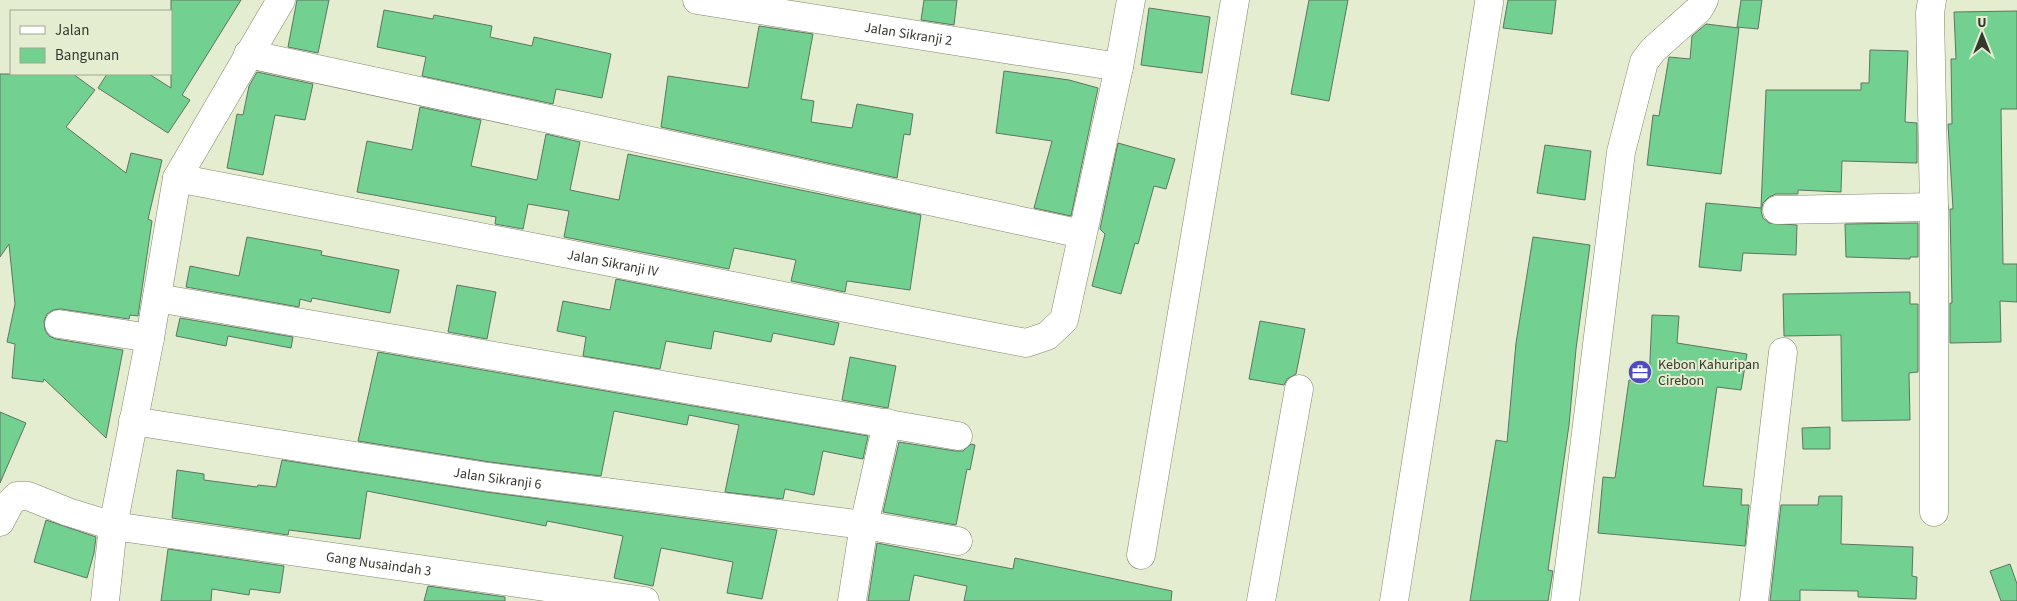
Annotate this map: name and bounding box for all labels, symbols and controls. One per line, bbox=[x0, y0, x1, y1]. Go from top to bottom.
legend bbox=[10, 10, 172, 75]
north arrow bbox=[1957, 10, 2007, 60]
text: U bbox=[1977, 13, 1987, 33]
street label: Jalan Sikranji 2 bbox=[863, 18, 954, 51]
text: Jalan bbox=[55, 20, 89, 41]
text: Bangunan bbox=[55, 45, 119, 66]
street label: Jalan Sikranji IV bbox=[565, 245, 661, 282]
place label: Kebon Kahuripan Cirebon bbox=[1658, 355, 1760, 391]
office icon: Kebon Kahuripan Cirebon bbox=[1627, 359, 1653, 385]
street label: Jalan Sikranji 6 bbox=[452, 463, 543, 495]
street label: Gang Nusaindah 3 bbox=[325, 547, 433, 582]

